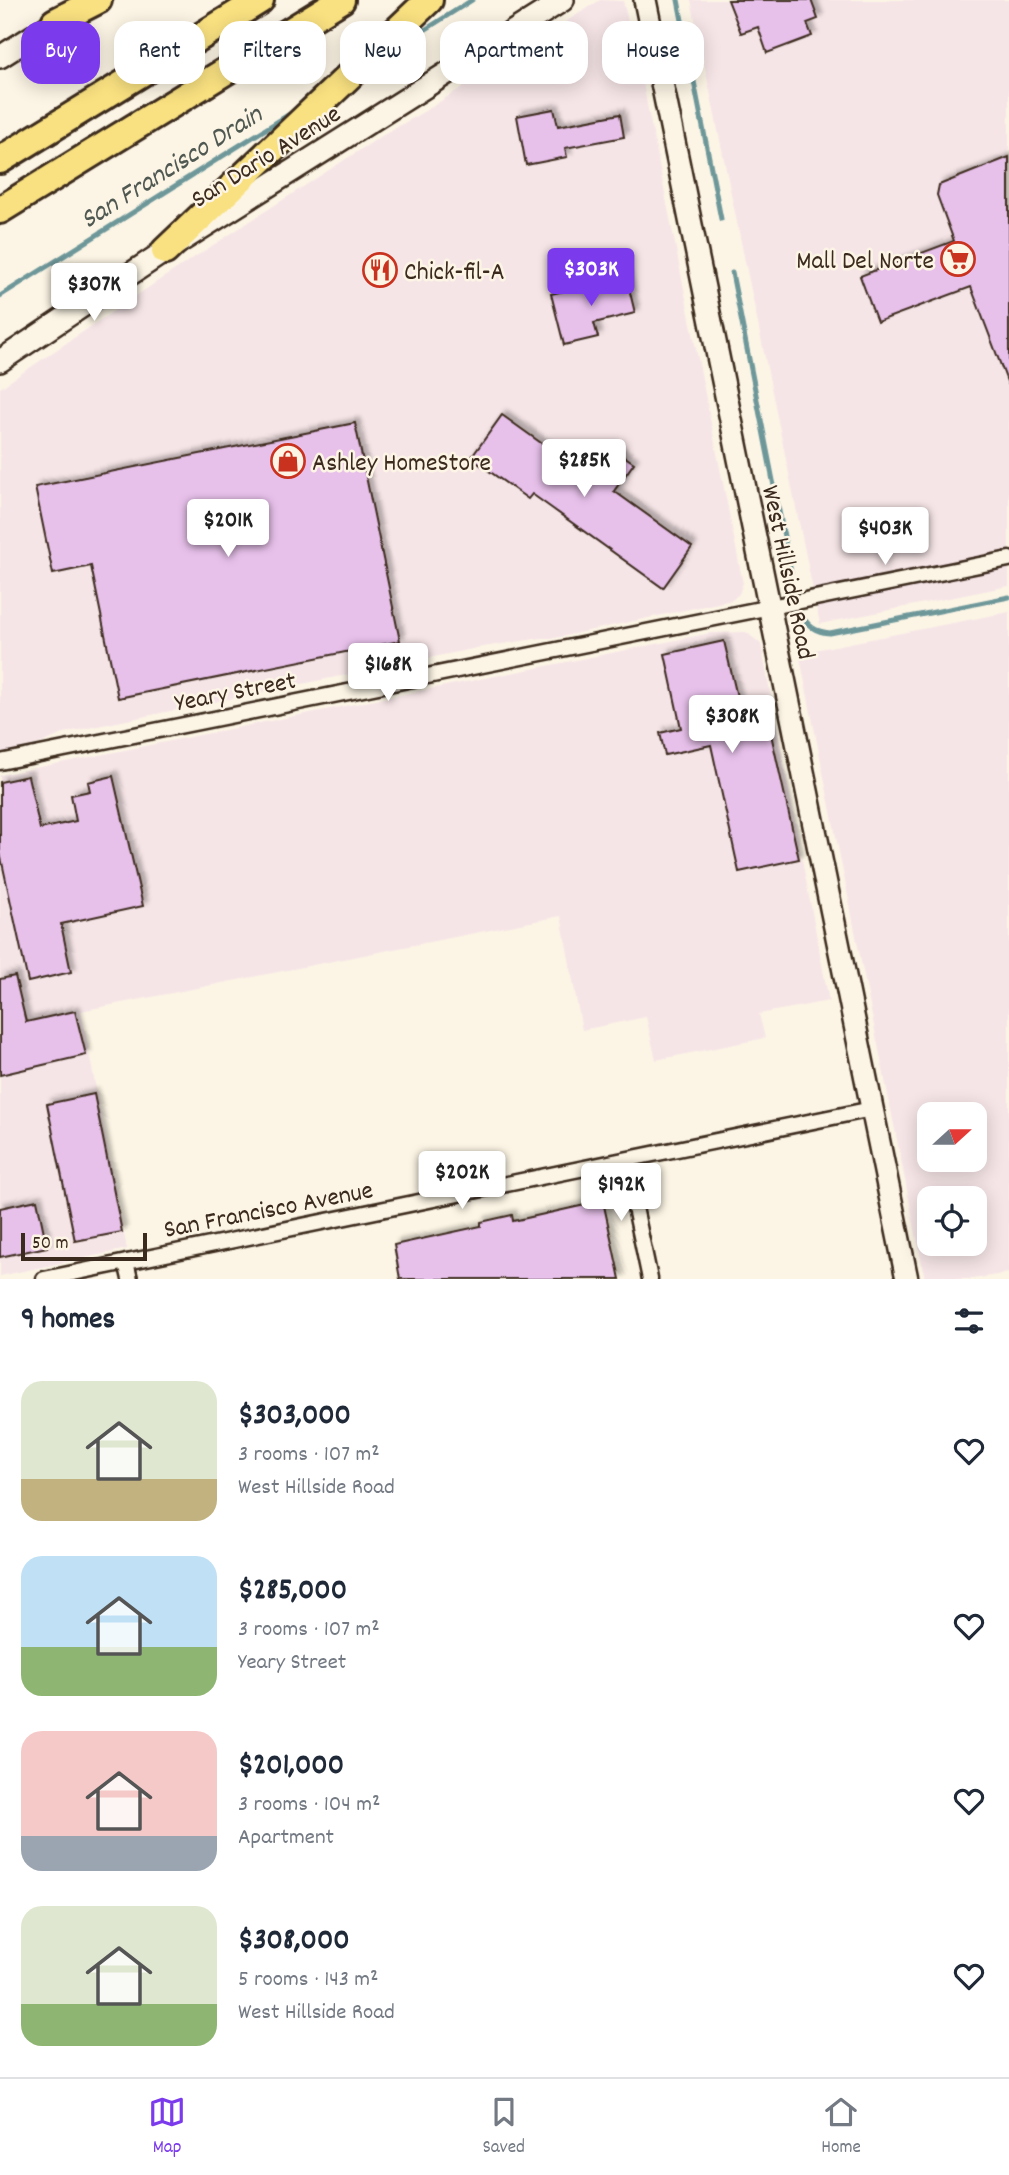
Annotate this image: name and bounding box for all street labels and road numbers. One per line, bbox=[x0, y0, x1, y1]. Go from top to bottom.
street label: San Dario Avenue bbox=[185, 97, 349, 219]
street label: West Hillside Road bbox=[750, 482, 823, 663]
street label: Yeary Street bbox=[172, 664, 300, 723]
street label: San Francisco Avenue bbox=[161, 1173, 376, 1250]

